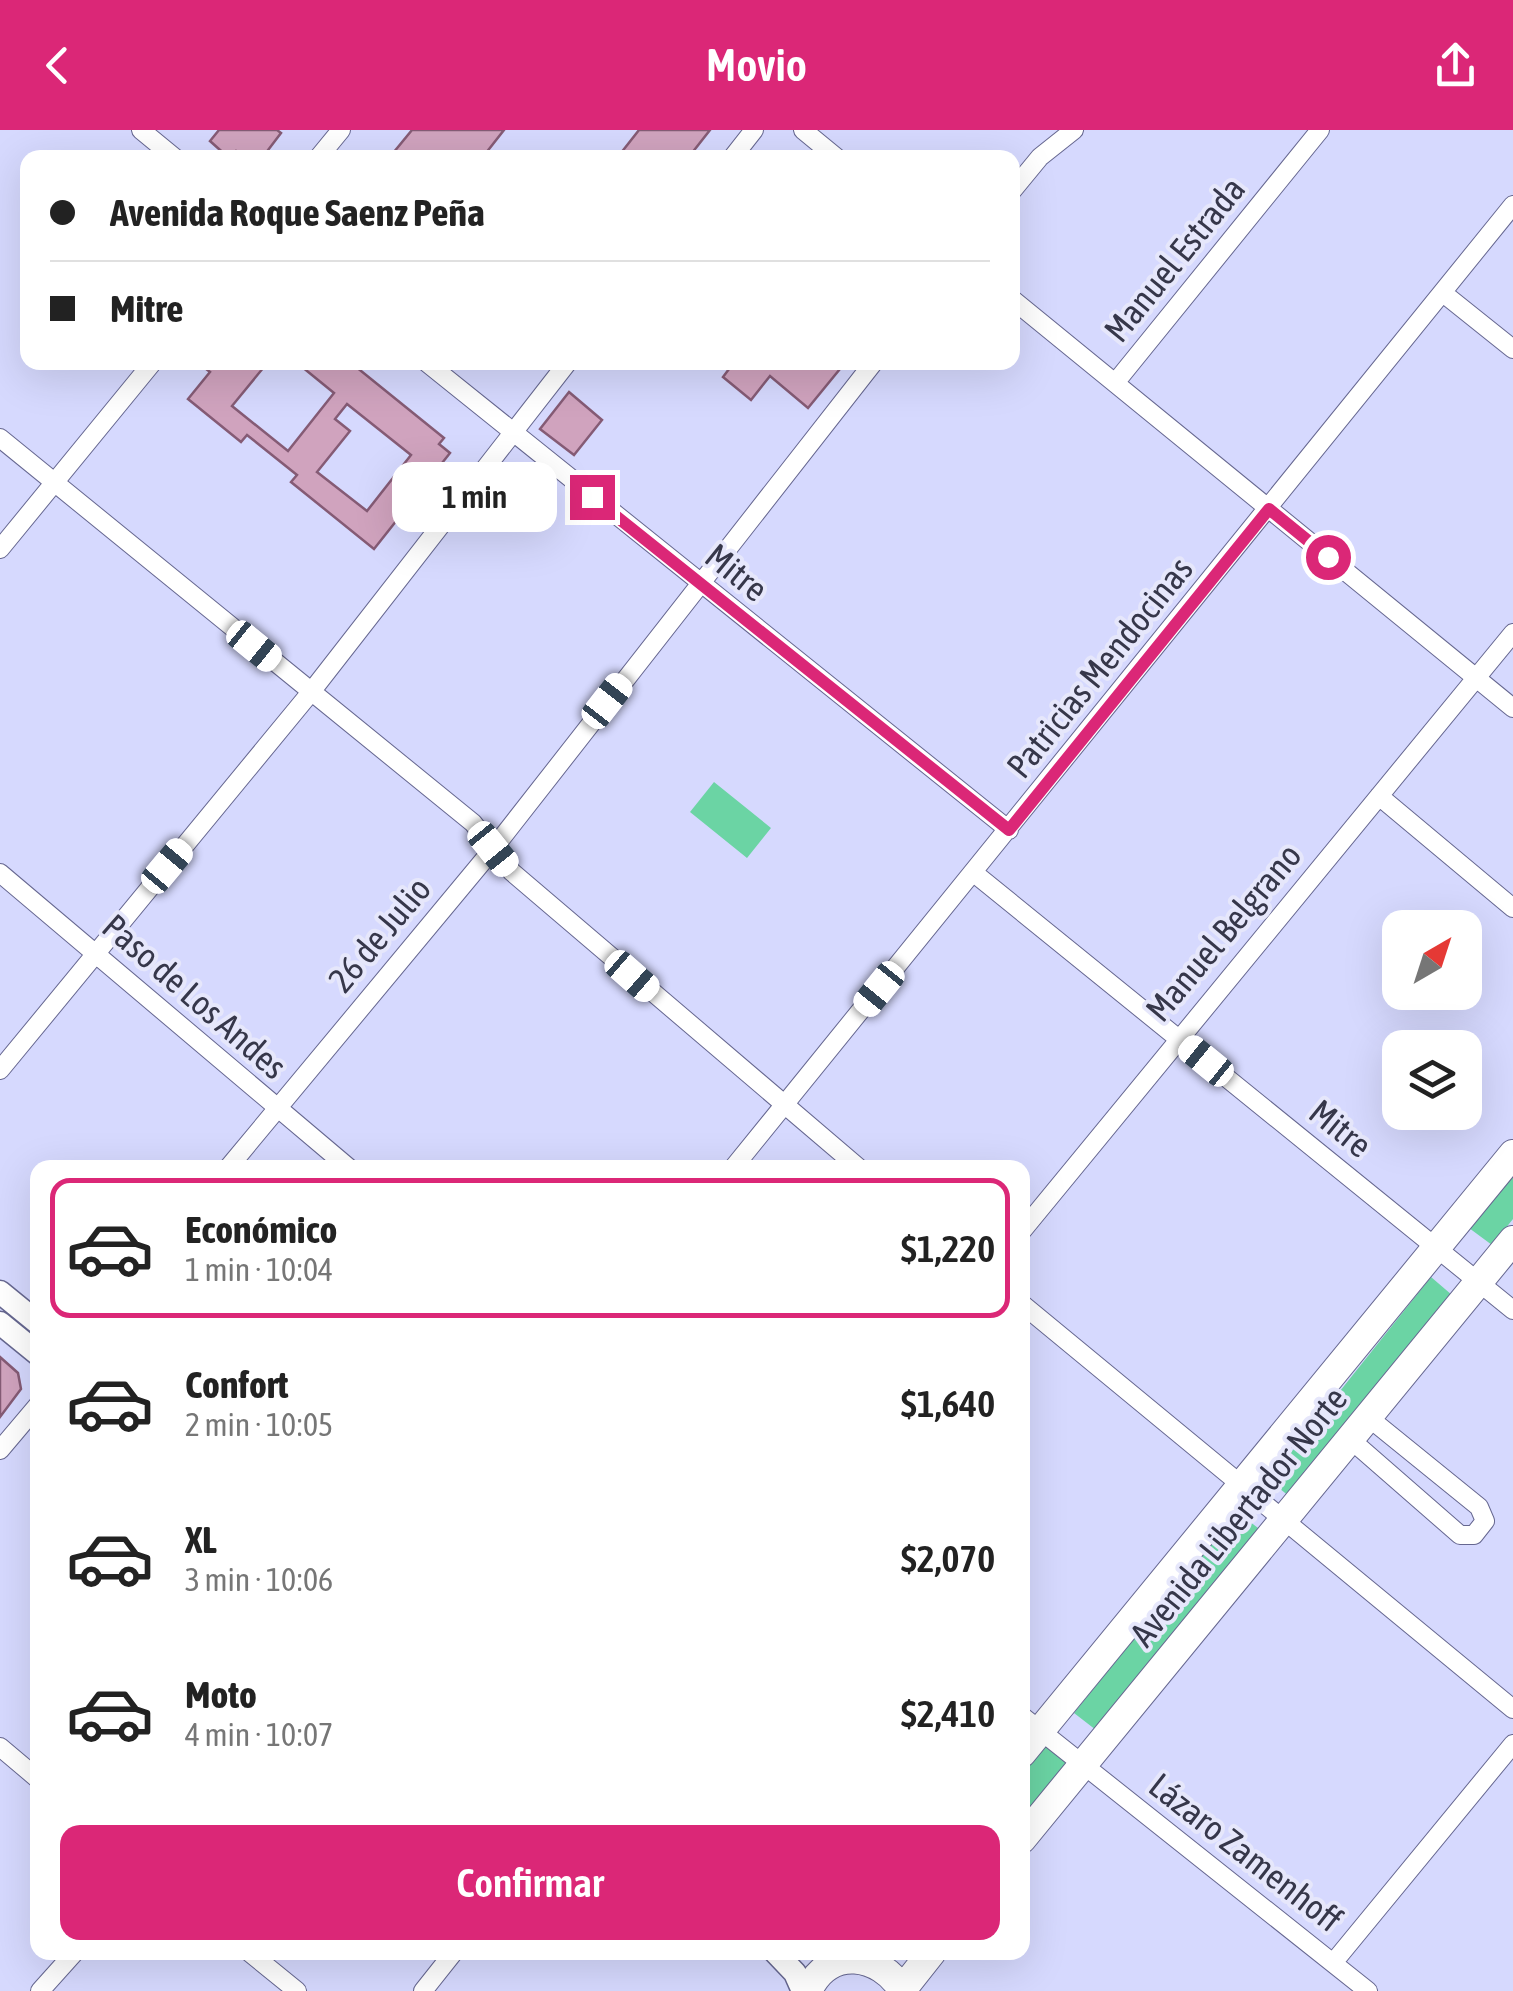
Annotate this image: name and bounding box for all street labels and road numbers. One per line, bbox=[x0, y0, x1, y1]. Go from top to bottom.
street label: Manuel Estrada bbox=[1096, 169, 1252, 349]
street label: Mitre bbox=[698, 535, 776, 609]
street label: Patricias Mendocinas bbox=[998, 549, 1200, 785]
street label: Manuel Belgrano bbox=[1137, 835, 1309, 1029]
street label: 26 de Julio bbox=[320, 869, 438, 999]
street label: Paso de Los Andes bbox=[95, 906, 295, 1086]
street label: Mitre bbox=[1302, 1091, 1380, 1165]
street label: Avenida Libertador Norte bbox=[1121, 1379, 1355, 1653]
street label: Lázaro Zamenhoff bbox=[1142, 1765, 1350, 1939]

